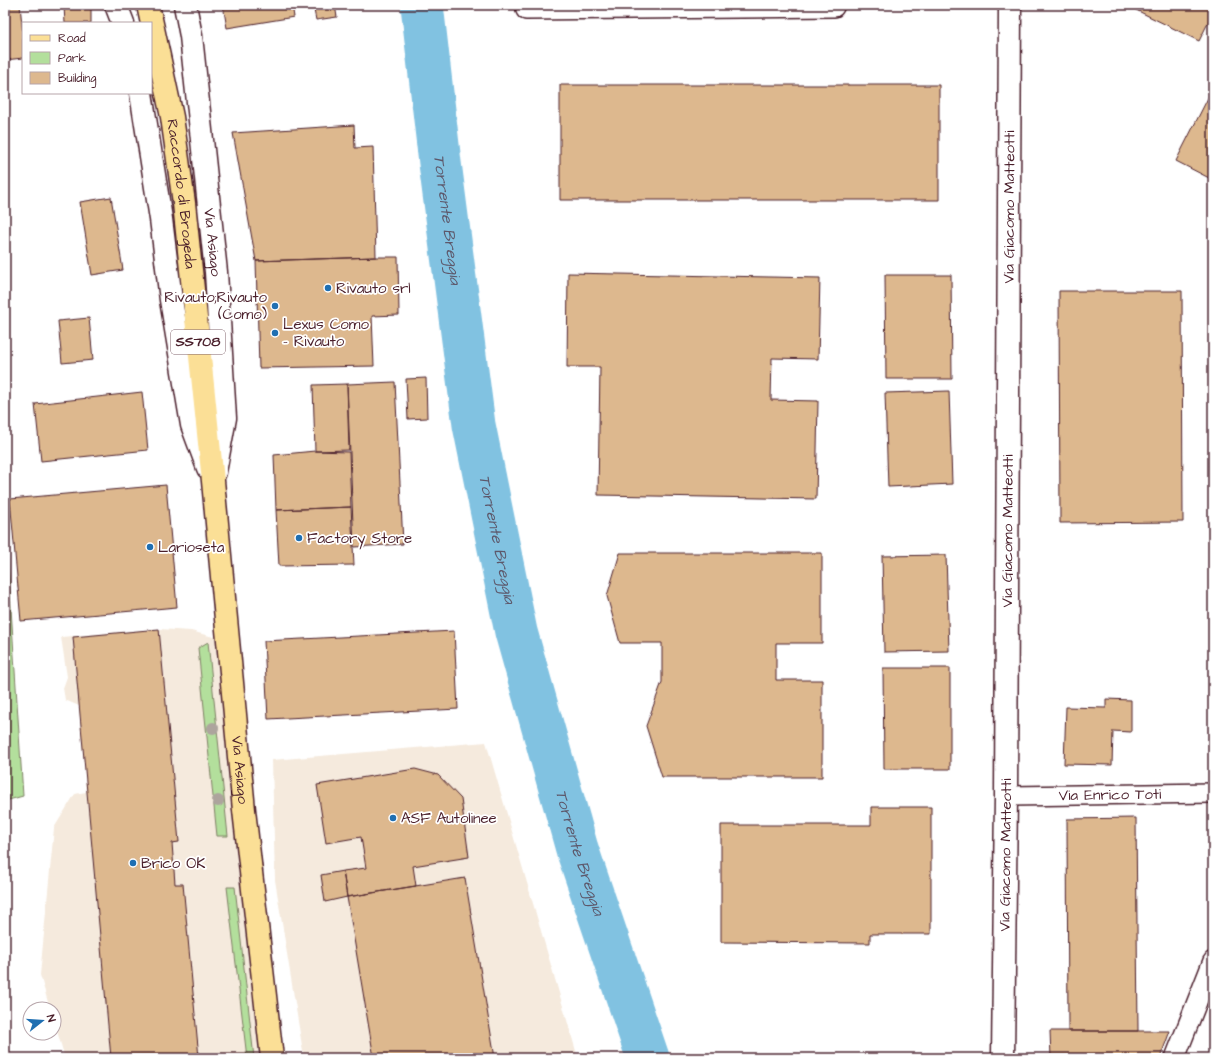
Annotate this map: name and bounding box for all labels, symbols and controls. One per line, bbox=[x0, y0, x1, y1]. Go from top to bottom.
legend bbox=[22, 22, 152, 94]
text: Road bbox=[58, 30, 86, 47]
text: Park bbox=[58, 50, 86, 67]
text: Building bbox=[58, 70, 96, 88]
street label: Raccordo di Brogeda bbox=[162, 118, 201, 270]
street label: Via Giacomo Matteotti bbox=[998, 130, 1020, 284]
water label: Torrente Breggia bbox=[428, 153, 467, 287]
street label: Via Asiago bbox=[199, 207, 227, 278]
place label: Rivauto srl bbox=[336, 278, 411, 299]
marker: Rivauto srl bbox=[323, 283, 333, 293]
place label: Rivauto;Rivauto (Como) bbox=[164, 287, 268, 325]
marker: Rivauto;Rivauto (Como) bbox=[270, 301, 280, 311]
place label: Lexus Como - Rivauto bbox=[283, 314, 369, 352]
marker: Lexus Como - Rivauto bbox=[270, 328, 280, 338]
road number: SS708 bbox=[171, 330, 225, 354]
street label: Via Giacomo Matteotti bbox=[996, 454, 1018, 608]
water label: Torrente Breggia bbox=[473, 473, 521, 607]
place label: Factory Store bbox=[307, 528, 412, 550]
marker: Factory Store bbox=[294, 533, 304, 543]
place label: Larioseta bbox=[158, 537, 225, 558]
marker: Larioseta bbox=[145, 542, 155, 552]
street label: Via Asiago bbox=[227, 735, 254, 806]
street label: Via Giacomo Matteotti bbox=[994, 778, 1017, 932]
street label: Via Enrico Toti bbox=[1059, 783, 1162, 806]
water label: Torrente Breggia bbox=[550, 787, 610, 919]
place label: ASF Autolinee bbox=[401, 808, 497, 829]
marker: ASF Autolinee bbox=[388, 813, 398, 823]
place label: Brico OK bbox=[141, 853, 205, 874]
marker: Brico OK bbox=[128, 858, 138, 868]
north arrow bbox=[22, 1001, 62, 1041]
text: N bbox=[43, 1013, 59, 1024]

